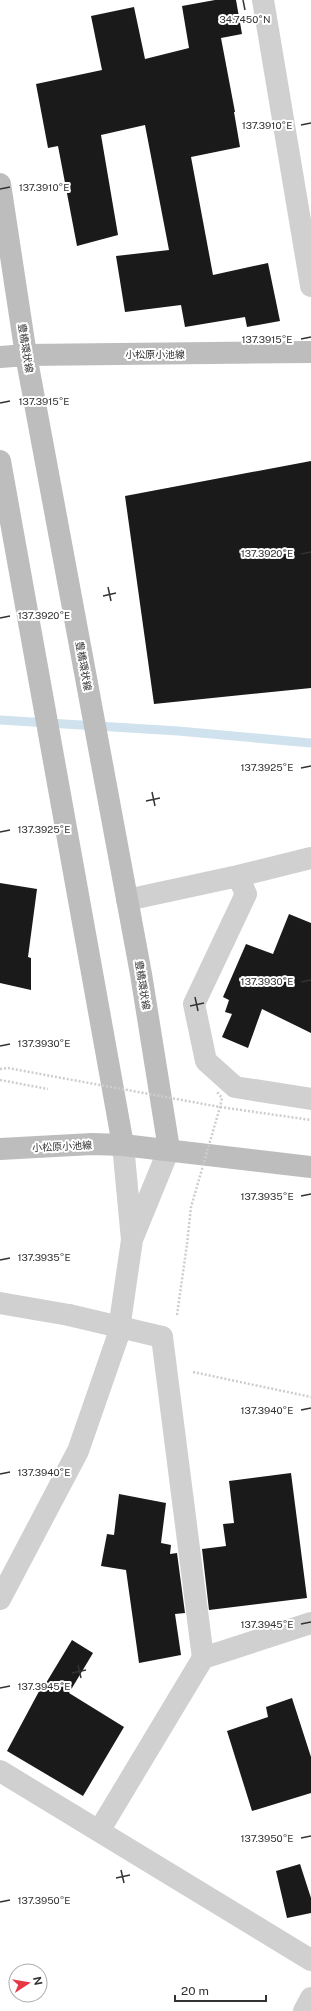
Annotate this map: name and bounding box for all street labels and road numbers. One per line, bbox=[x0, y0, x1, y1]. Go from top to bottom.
street label: 豊橋環状線 bbox=[16, 322, 36, 374]
street label: 小松原小池線 bbox=[125, 348, 185, 360]
street label: 豊橋環状線 bbox=[74, 640, 94, 692]
street label: 豊橋環状線 bbox=[133, 959, 153, 1011]
street label: 小松原小池線 bbox=[32, 1138, 92, 1154]

